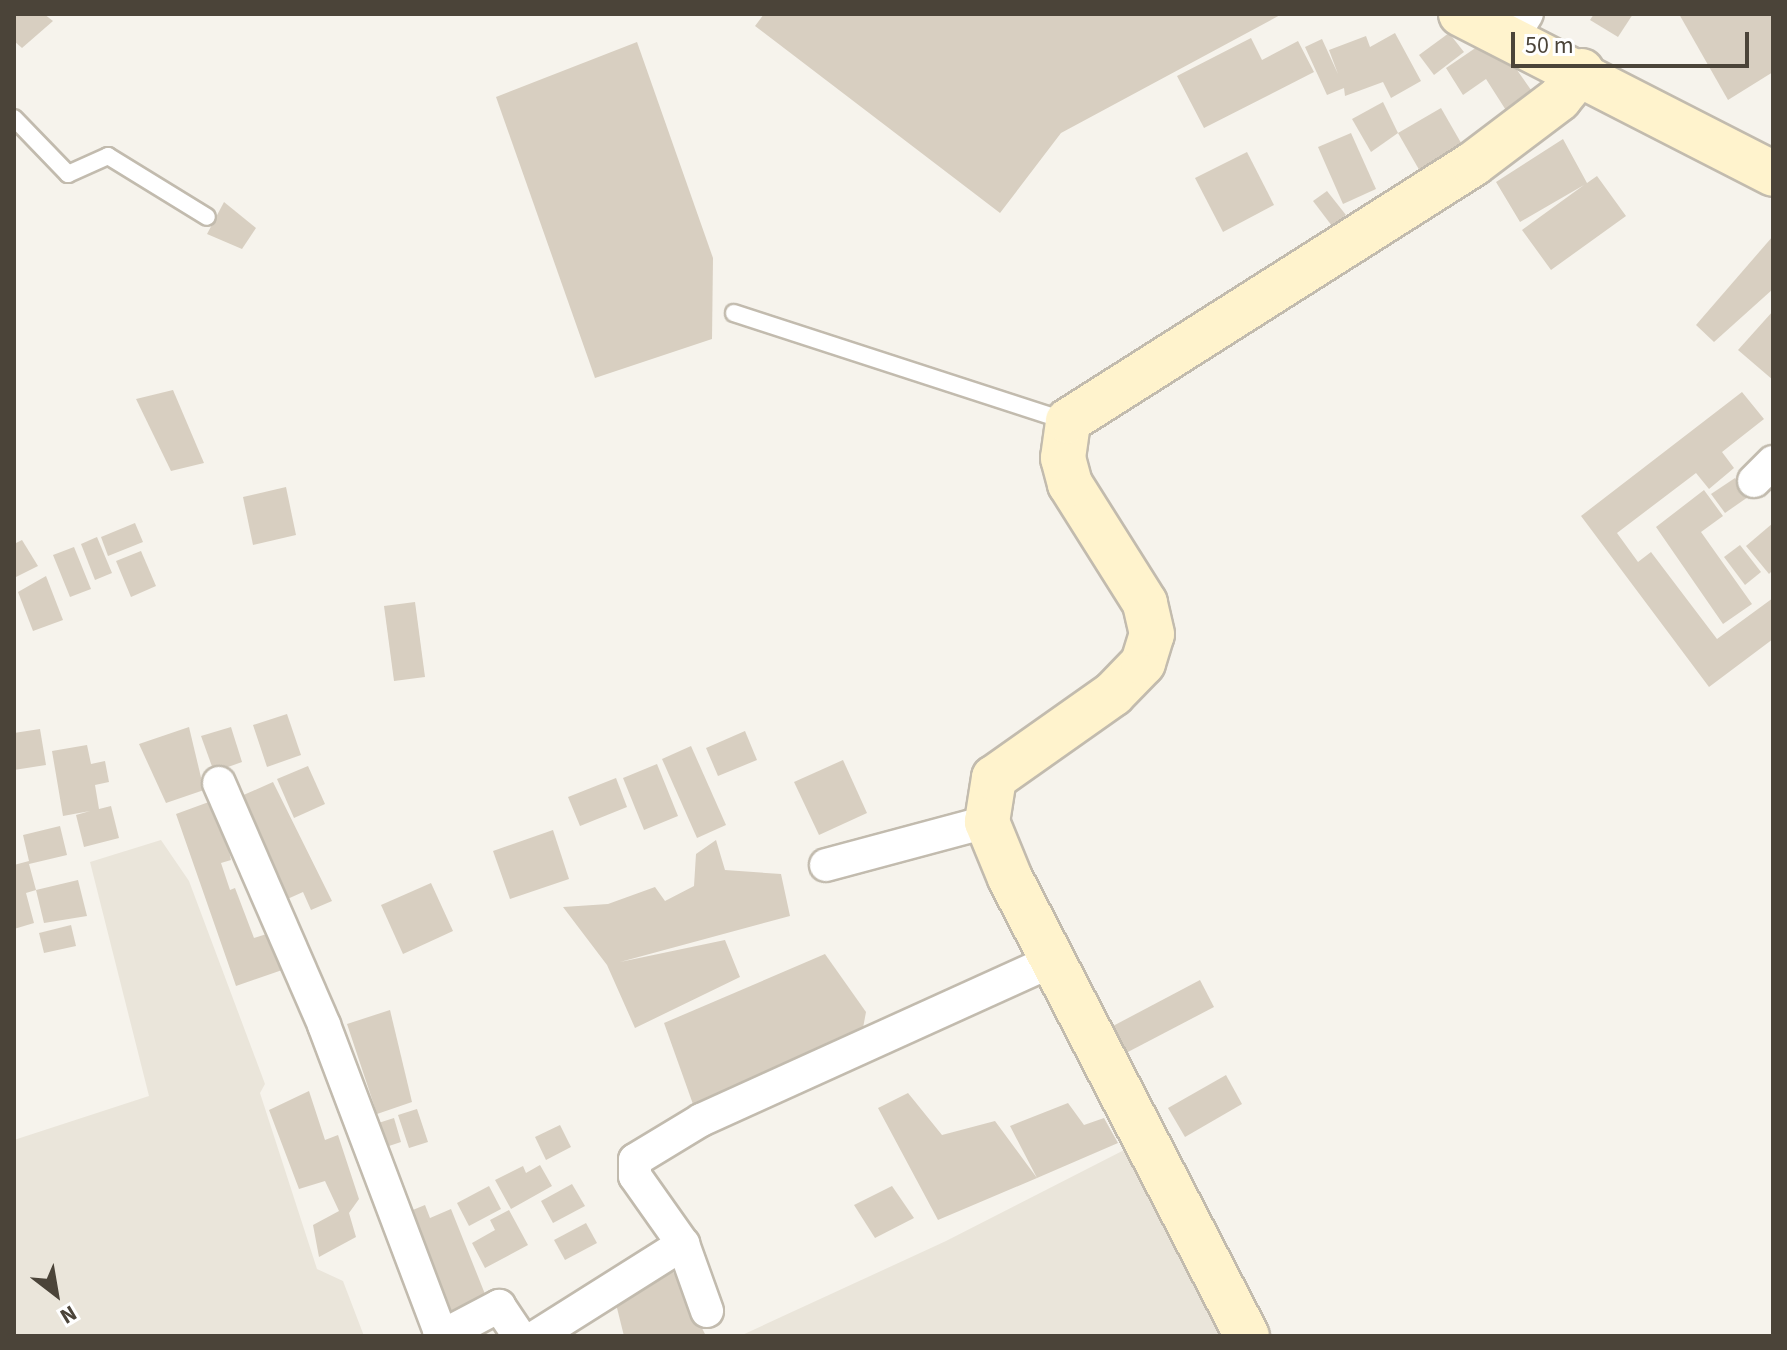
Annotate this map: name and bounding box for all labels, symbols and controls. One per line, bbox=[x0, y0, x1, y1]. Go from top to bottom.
scale bar bbox=[1515, 16, 1753, 66]
text: 50 m bbox=[1525, 28, 1574, 63]
north arrow bbox=[16, 1254, 96, 1334]
text: N bbox=[54, 1297, 83, 1332]

